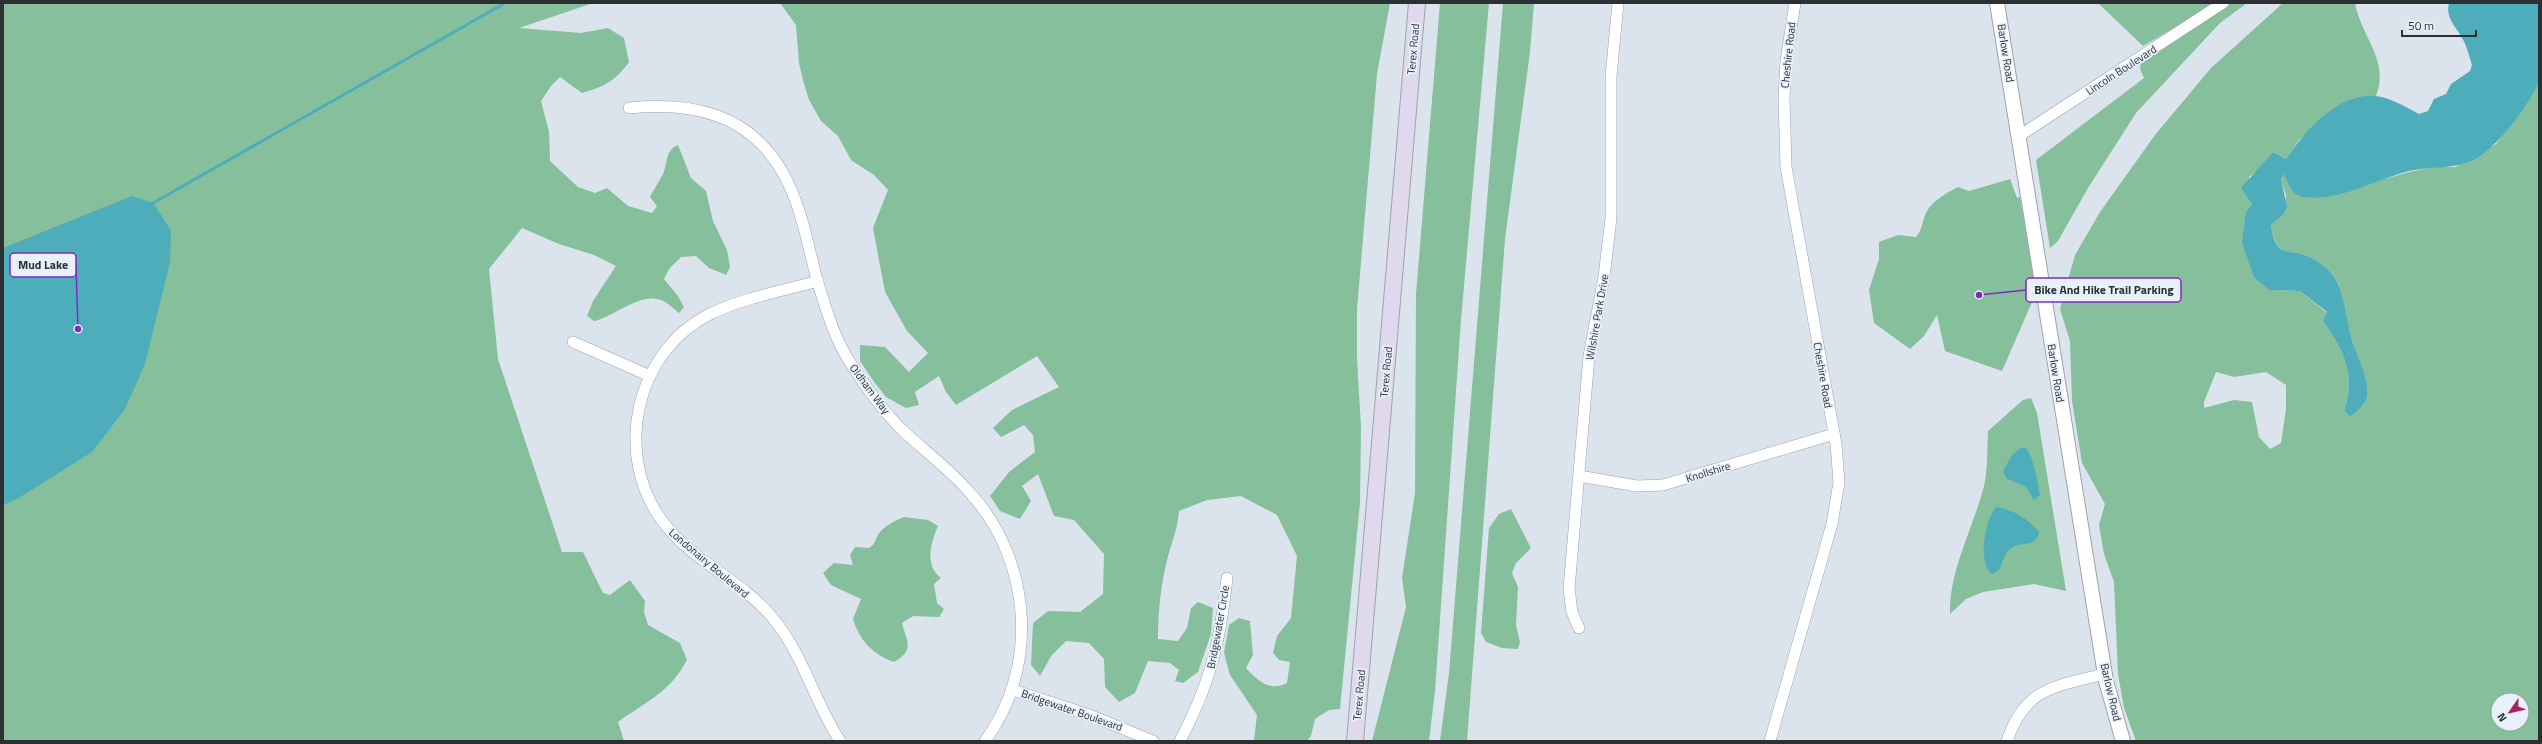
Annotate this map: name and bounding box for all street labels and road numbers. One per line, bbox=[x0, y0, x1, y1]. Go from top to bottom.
street label: Cheshire Road bbox=[1777, 21, 1799, 89]
street label: Terex Road bbox=[1403, 23, 1423, 75]
street label: Barlow Road bbox=[1993, 23, 2019, 84]
street label: Lincoln Boulevard bbox=[2082, 41, 2160, 99]
street label: Wilshire Park Drive bbox=[1582, 272, 1613, 361]
street label: Cheshire Road bbox=[1809, 341, 1837, 409]
street label: Barlow Road bbox=[2043, 343, 2069, 404]
street label: Terex Road bbox=[1376, 346, 1396, 398]
street label: Oldham Way bbox=[846, 361, 895, 418]
street label: Knollshire bbox=[1684, 458, 1733, 486]
street label: Londonairy Boulevard bbox=[665, 525, 753, 602]
street label: Bridgewater Circle bbox=[1203, 584, 1233, 670]
street label: Barlow Road bbox=[2097, 661, 2125, 723]
street label: Terex Road bbox=[1349, 669, 1369, 721]
street label: Bridgewater Boulevard bbox=[1019, 685, 1125, 735]

